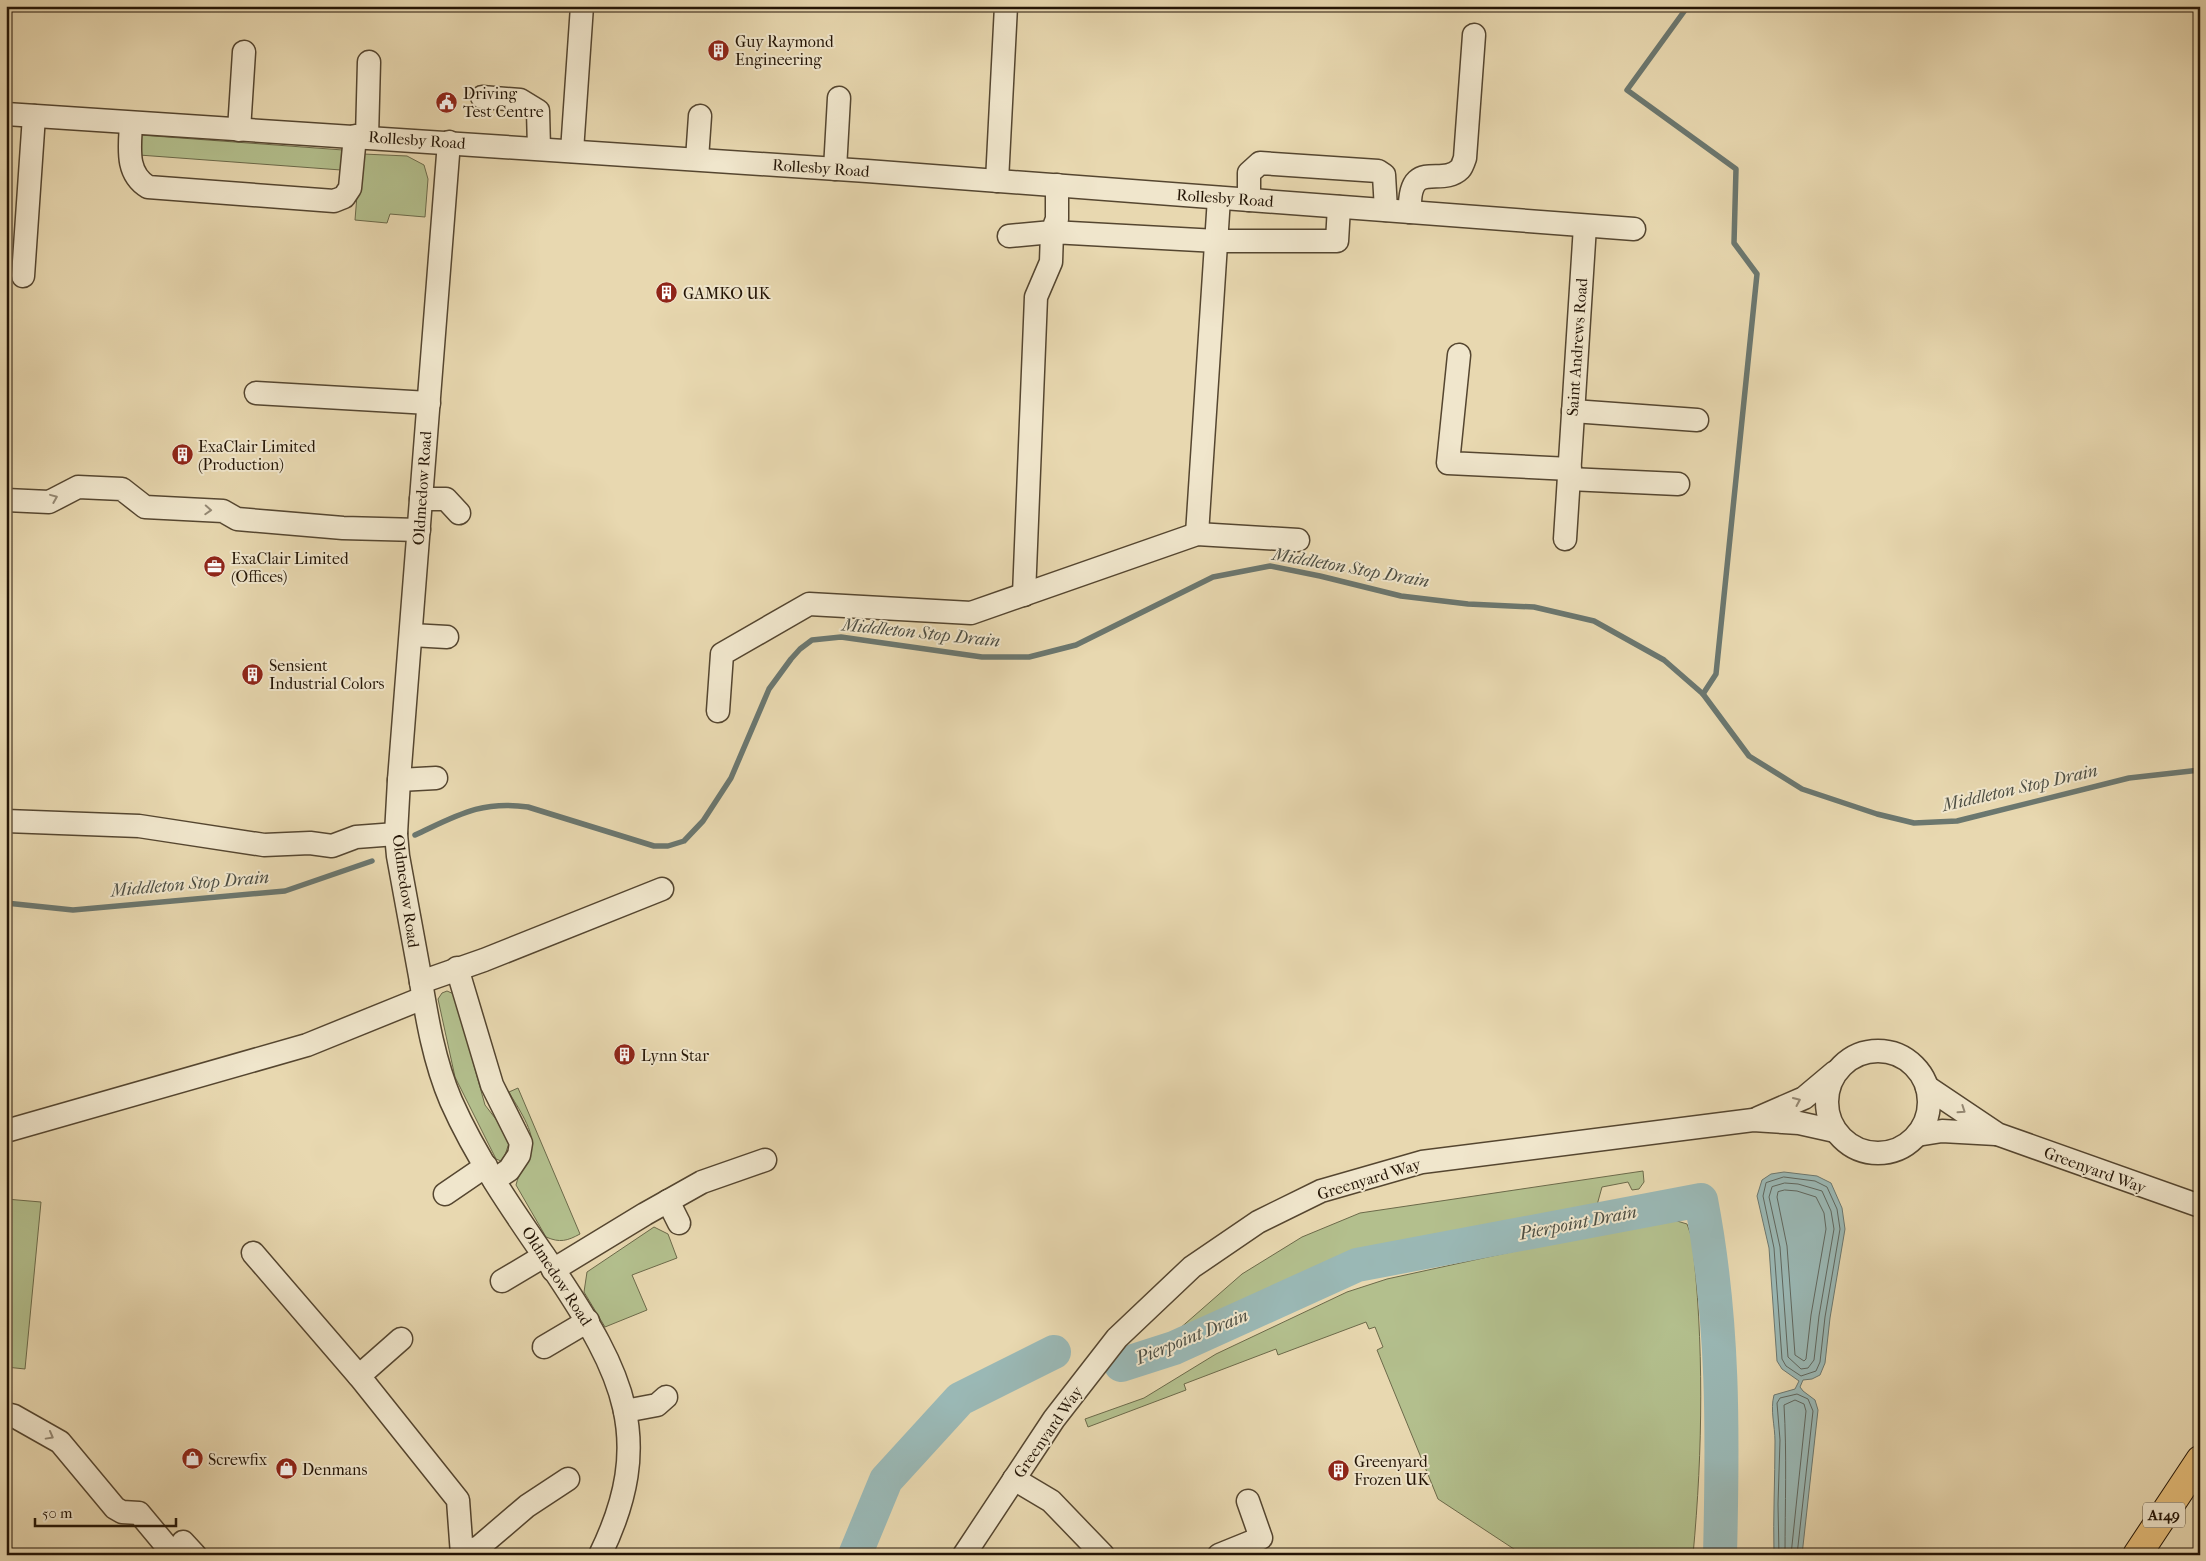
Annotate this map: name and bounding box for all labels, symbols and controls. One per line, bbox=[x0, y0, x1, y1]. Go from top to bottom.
place label: Guy Raymond Engineering bbox=[735, 32, 834, 69]
building icon: Guy Raymond Engineering bbox=[707, 38, 731, 62]
place label: Driving Test Centre bbox=[463, 84, 544, 121]
public building icon: Driving Test Centre bbox=[435, 90, 459, 114]
street label: Rollesby Road bbox=[368, 127, 467, 153]
street label: Rollesby Road bbox=[772, 155, 871, 181]
street label: Rollesby Road bbox=[1176, 185, 1275, 211]
street label: Saint Andrews Road bbox=[1563, 277, 1591, 417]
building icon: GAMKO UK bbox=[655, 281, 679, 305]
place label: GAMKO UK bbox=[683, 284, 772, 303]
street label: Oldmedow Road bbox=[409, 430, 435, 546]
place label: ExaClair Limited (Production) bbox=[198, 437, 316, 474]
building icon: ExaClair Limited (Production) bbox=[170, 443, 194, 467]
one-way arrow bbox=[49, 494, 58, 505]
one-way arrow bbox=[204, 505, 212, 516]
water label: Middleton Stop Drain bbox=[1269, 544, 1431, 592]
place label: ExaClair Limited (Offices) bbox=[231, 549, 349, 586]
office icon: ExaClair Limited (Offices) bbox=[203, 555, 227, 579]
water label: Middleton Stop Drain bbox=[839, 614, 1001, 652]
place label: Sensient Industrial Colors bbox=[269, 656, 384, 693]
building icon: Sensient Industrial Colors bbox=[241, 662, 265, 686]
water label: Middleton Stop Drain bbox=[1938, 760, 2100, 817]
street label: Oldmedow Road bbox=[389, 833, 423, 949]
water label: Middleton Stop Drain bbox=[108, 867, 270, 902]
building icon: Lynn Star bbox=[613, 1043, 637, 1067]
place label: Lynn Star bbox=[641, 1046, 709, 1065]
one-way arrow bbox=[1792, 1096, 1801, 1107]
one-way arrow bbox=[1957, 1104, 1966, 1113]
street label: Greenyard Way bbox=[2041, 1143, 2149, 1197]
street label: Greenyard Way bbox=[1315, 1154, 1424, 1204]
water label: Pierpoint Drain bbox=[1516, 1201, 1639, 1245]
street label: Oldmedow Road bbox=[518, 1223, 596, 1329]
water label: Pierpoint Drain bbox=[1132, 1305, 1251, 1369]
street label: Greenyard Way bbox=[1009, 1382, 1087, 1481]
one-way arrow bbox=[44, 1430, 53, 1440]
shop icon: Screwfix bbox=[180, 1447, 204, 1471]
place label: Screwfix bbox=[208, 1450, 268, 1469]
place label: Greenyard Frozen UK bbox=[1354, 1452, 1431, 1489]
shop icon: Denmans bbox=[274, 1457, 298, 1481]
building icon: Greenyard Frozen UK bbox=[1326, 1458, 1350, 1482]
place label: Denmans bbox=[302, 1460, 367, 1479]
scale bar bbox=[35, 1496, 176, 1528]
road number: A149 bbox=[2143, 1502, 2185, 1528]
text: 50 m bbox=[42, 1504, 73, 1522]

